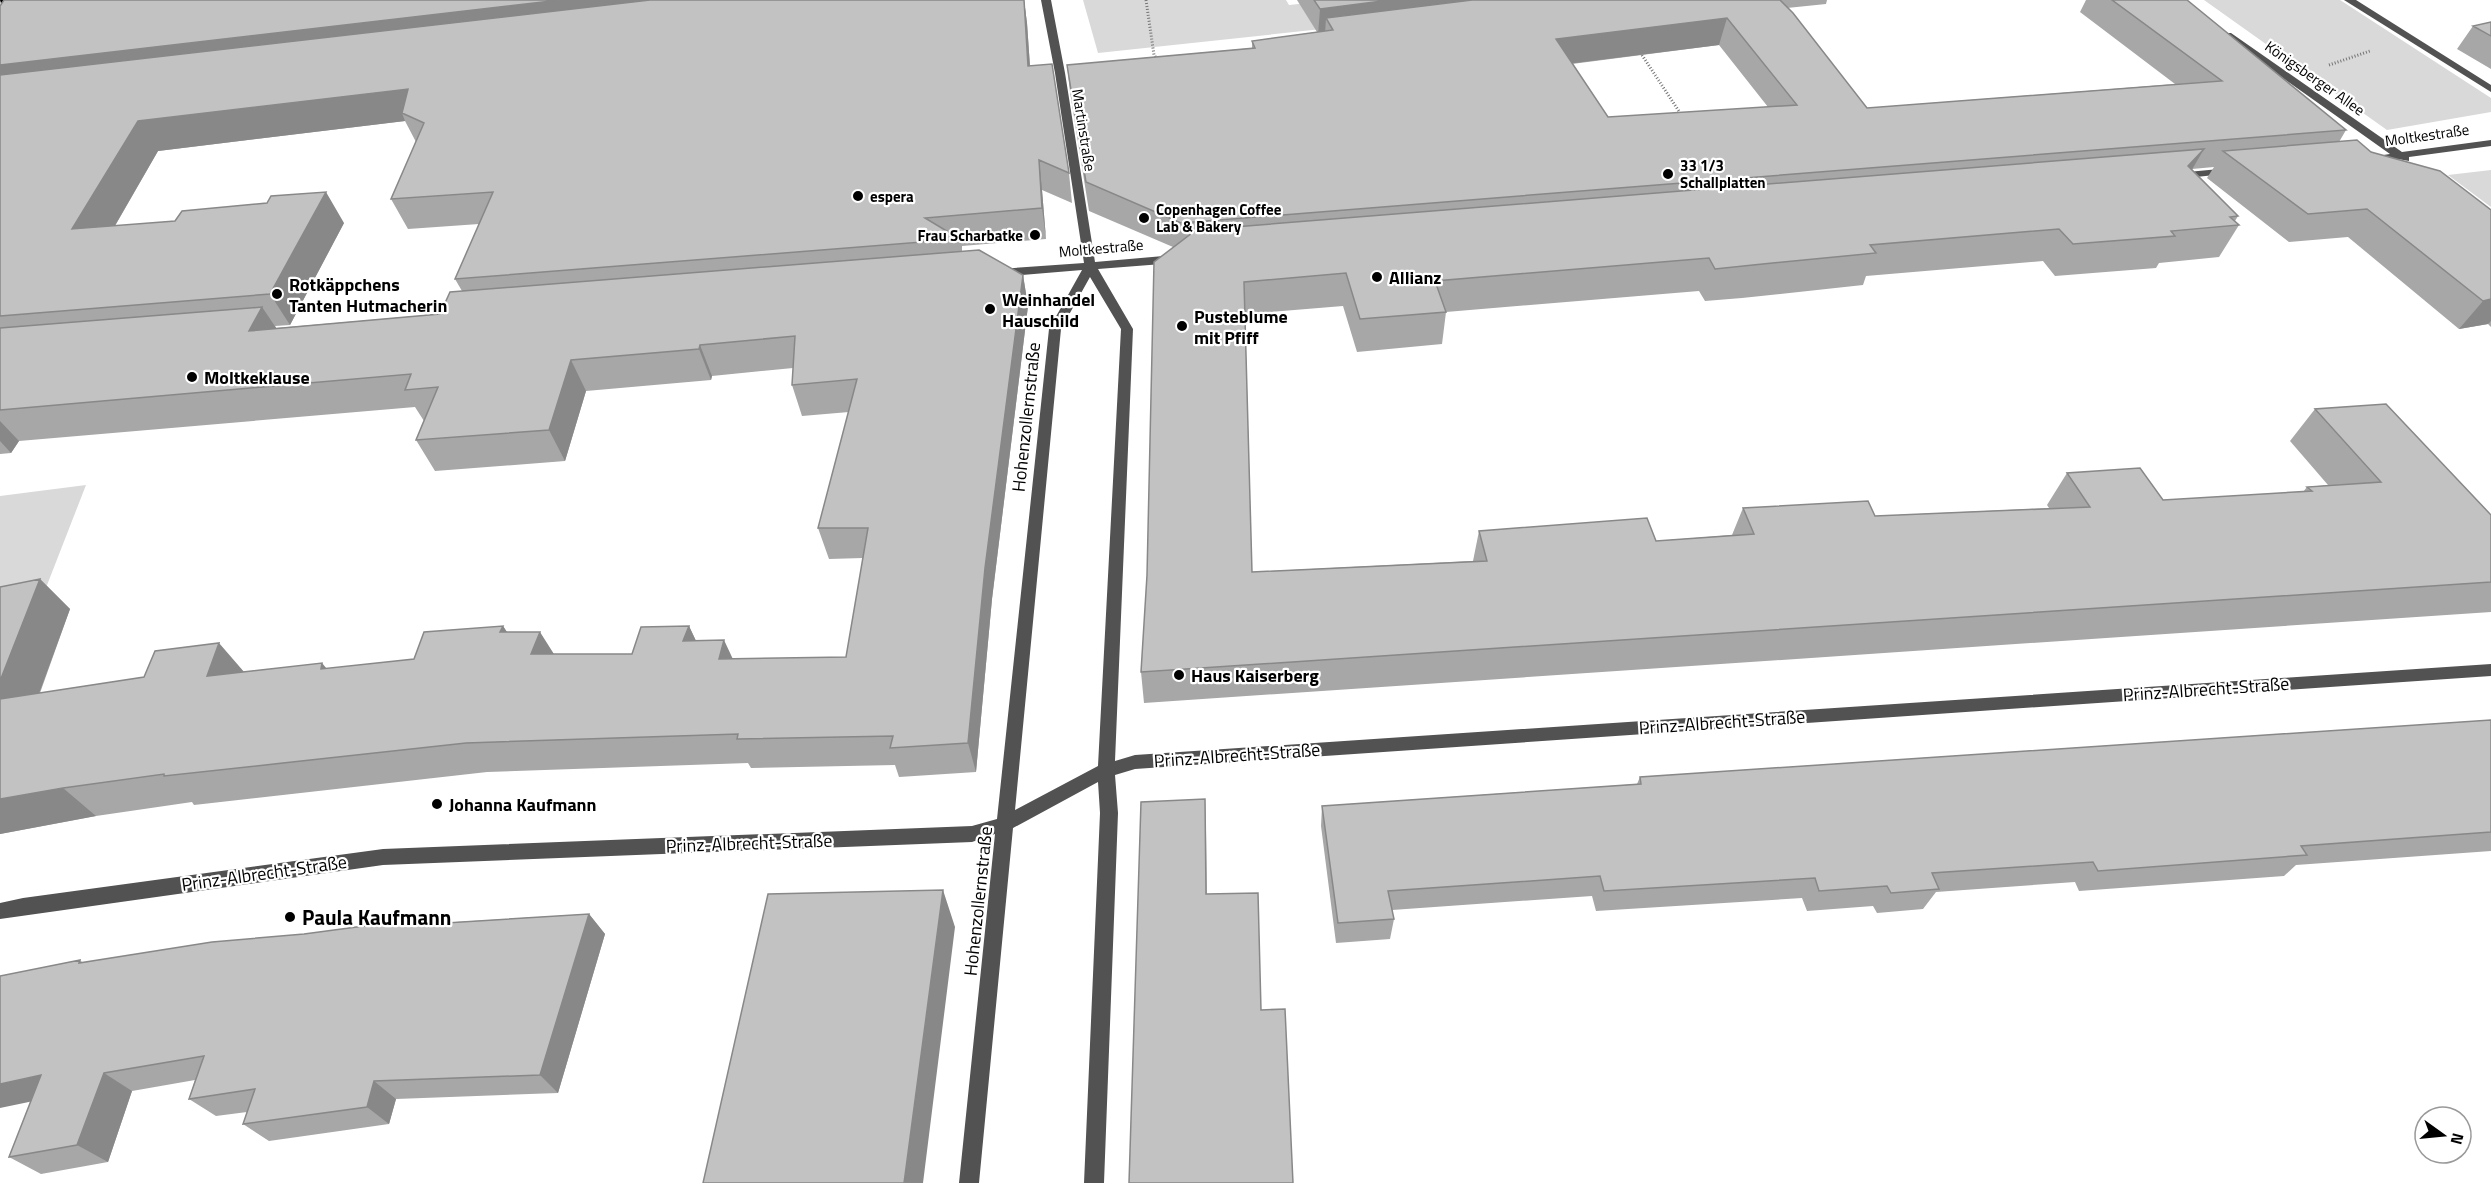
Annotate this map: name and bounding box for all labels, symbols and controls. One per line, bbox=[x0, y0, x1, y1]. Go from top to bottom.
street label: Königsberger Allee bbox=[2260, 35, 2370, 121]
street label: Martinstraße bbox=[1066, 87, 1102, 173]
street label: Moltkestraße bbox=[2383, 118, 2471, 152]
place label: 33 1/3 Schallplatten bbox=[1680, 154, 1766, 194]
marker: 33 1/3 Schallplatten bbox=[1661, 167, 1675, 181]
place label: espera bbox=[870, 185, 914, 208]
marker: espera bbox=[851, 189, 865, 203]
place label: Copenhagen Coffee Lab & Bakery bbox=[1156, 198, 1282, 238]
marker: Copenhagen Coffee Lab & Bakery bbox=[1137, 211, 1151, 225]
place label: Frau Scharbatke bbox=[918, 224, 1023, 247]
marker: Frau Scharbatke bbox=[1028, 228, 1042, 242]
street label: Moltkestraße bbox=[1058, 233, 1144, 263]
place label: Allianz bbox=[1389, 264, 1442, 291]
marker: Allianz bbox=[1370, 270, 1384, 284]
place label: Rotkäppchens Tanten Hutmacherin bbox=[289, 271, 447, 319]
place label: Weinhandel Hauschild bbox=[1002, 286, 1095, 334]
marker: Rotkäppchens Tanten Hutmacherin bbox=[270, 287, 284, 301]
marker: Weinhandel Hauschild bbox=[983, 302, 997, 316]
place label: Pusteblume mit Pfiff bbox=[1194, 303, 1288, 351]
marker: Pusteblume mit Pfiff bbox=[1175, 319, 1189, 333]
street label: Hohenzollernstraße bbox=[1005, 341, 1047, 493]
place label: Moltkeklause bbox=[204, 364, 310, 391]
marker: Moltkeklause bbox=[185, 370, 199, 384]
place label: Haus Kaiserberg bbox=[1191, 662, 1319, 689]
marker: Haus Kaiserberg bbox=[1172, 668, 1186, 682]
street label: Prinz-Albrecht-Straße bbox=[2122, 670, 2290, 708]
street label: Prinz-Albrecht-Straße bbox=[1638, 703, 1806, 741]
street label: Prinz-Albrecht-Straße bbox=[1153, 736, 1321, 774]
place label: Johanna Kaufmann bbox=[449, 791, 597, 818]
marker: Johanna Kaufmann bbox=[430, 797, 444, 811]
street label: Hohenzollernstraße bbox=[957, 825, 999, 977]
street label: Prinz-Albrecht-Straße bbox=[665, 827, 833, 859]
street label: Prinz-Albrecht-Straße bbox=[180, 848, 348, 898]
place label: Paula Kaufmann bbox=[302, 901, 451, 933]
marker: Paula Kaufmann bbox=[283, 910, 297, 924]
north arrow bbox=[2413, 1105, 2473, 1165]
text: N bbox=[2444, 1130, 2471, 1147]

